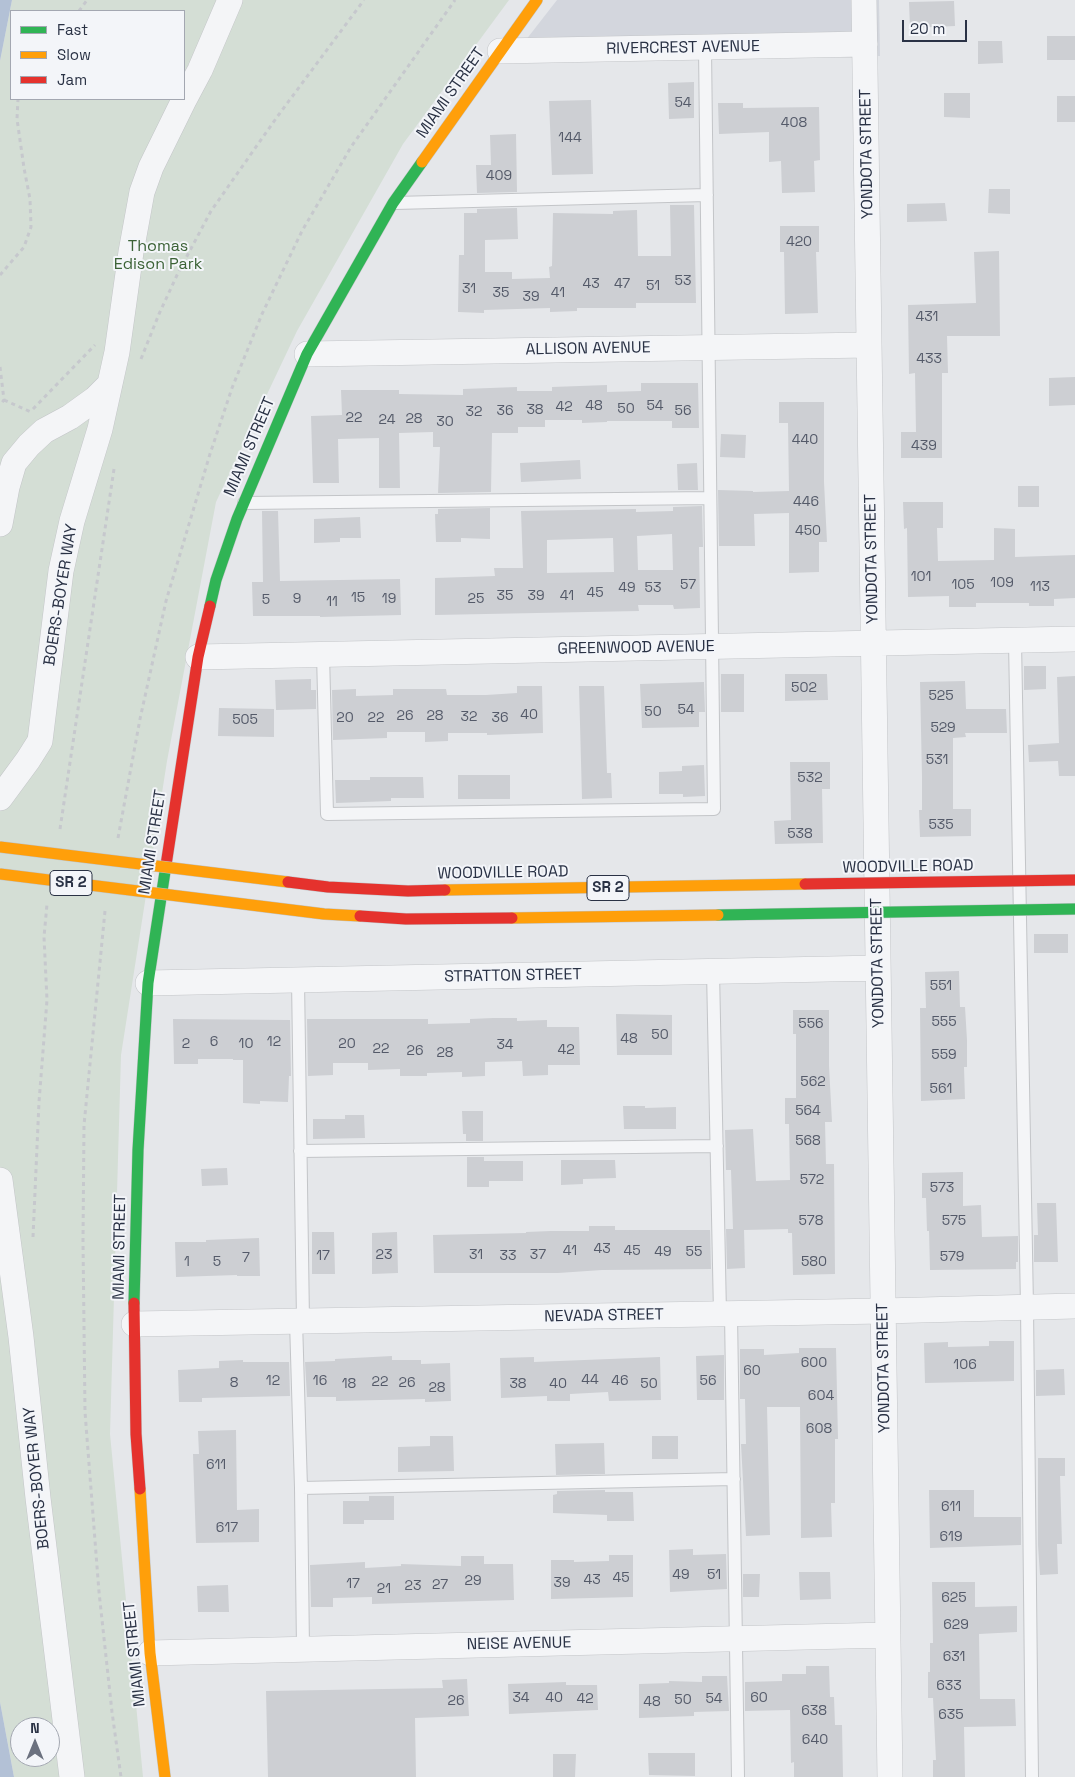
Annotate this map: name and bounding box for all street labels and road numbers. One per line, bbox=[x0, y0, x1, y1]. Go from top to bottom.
street label: RIVERCREST AVENUE bbox=[606, 37, 760, 59]
street label: MIAMI STREET bbox=[413, 44, 489, 142]
street label: YONDOTA STREET bbox=[856, 89, 878, 219]
street label: ALLISON AVENUE bbox=[525, 338, 651, 360]
street label: MIAMI STREET bbox=[220, 394, 280, 500]
street label: YONDOTA STREET bbox=[861, 494, 883, 624]
street label: BOERS-BOYER WAY bbox=[40, 523, 82, 667]
street label: GREENWOOD AVENUE bbox=[557, 637, 715, 659]
street label: MIAMI STREET bbox=[135, 788, 171, 896]
street label: WOODVILLE ROAD bbox=[842, 856, 974, 878]
street label: WOODVILLE ROAD bbox=[437, 862, 569, 884]
road number: SR 2 bbox=[50, 870, 92, 896]
road number: SR 2 bbox=[587, 876, 629, 900]
street label: YONDOTA STREET bbox=[867, 898, 889, 1028]
street label: STRATTON STREET bbox=[444, 965, 582, 987]
street label: MIAMI STREET bbox=[109, 1194, 131, 1300]
street label: YONDOTA STREET bbox=[873, 1303, 895, 1433]
street label: NEVADA STREET bbox=[544, 1305, 664, 1327]
street label: BOERS-BOYER WAY bbox=[20, 1406, 54, 1550]
street label: MIAMI STREET bbox=[120, 1600, 150, 1708]
street label: NEISE AVENUE bbox=[466, 1633, 572, 1655]

